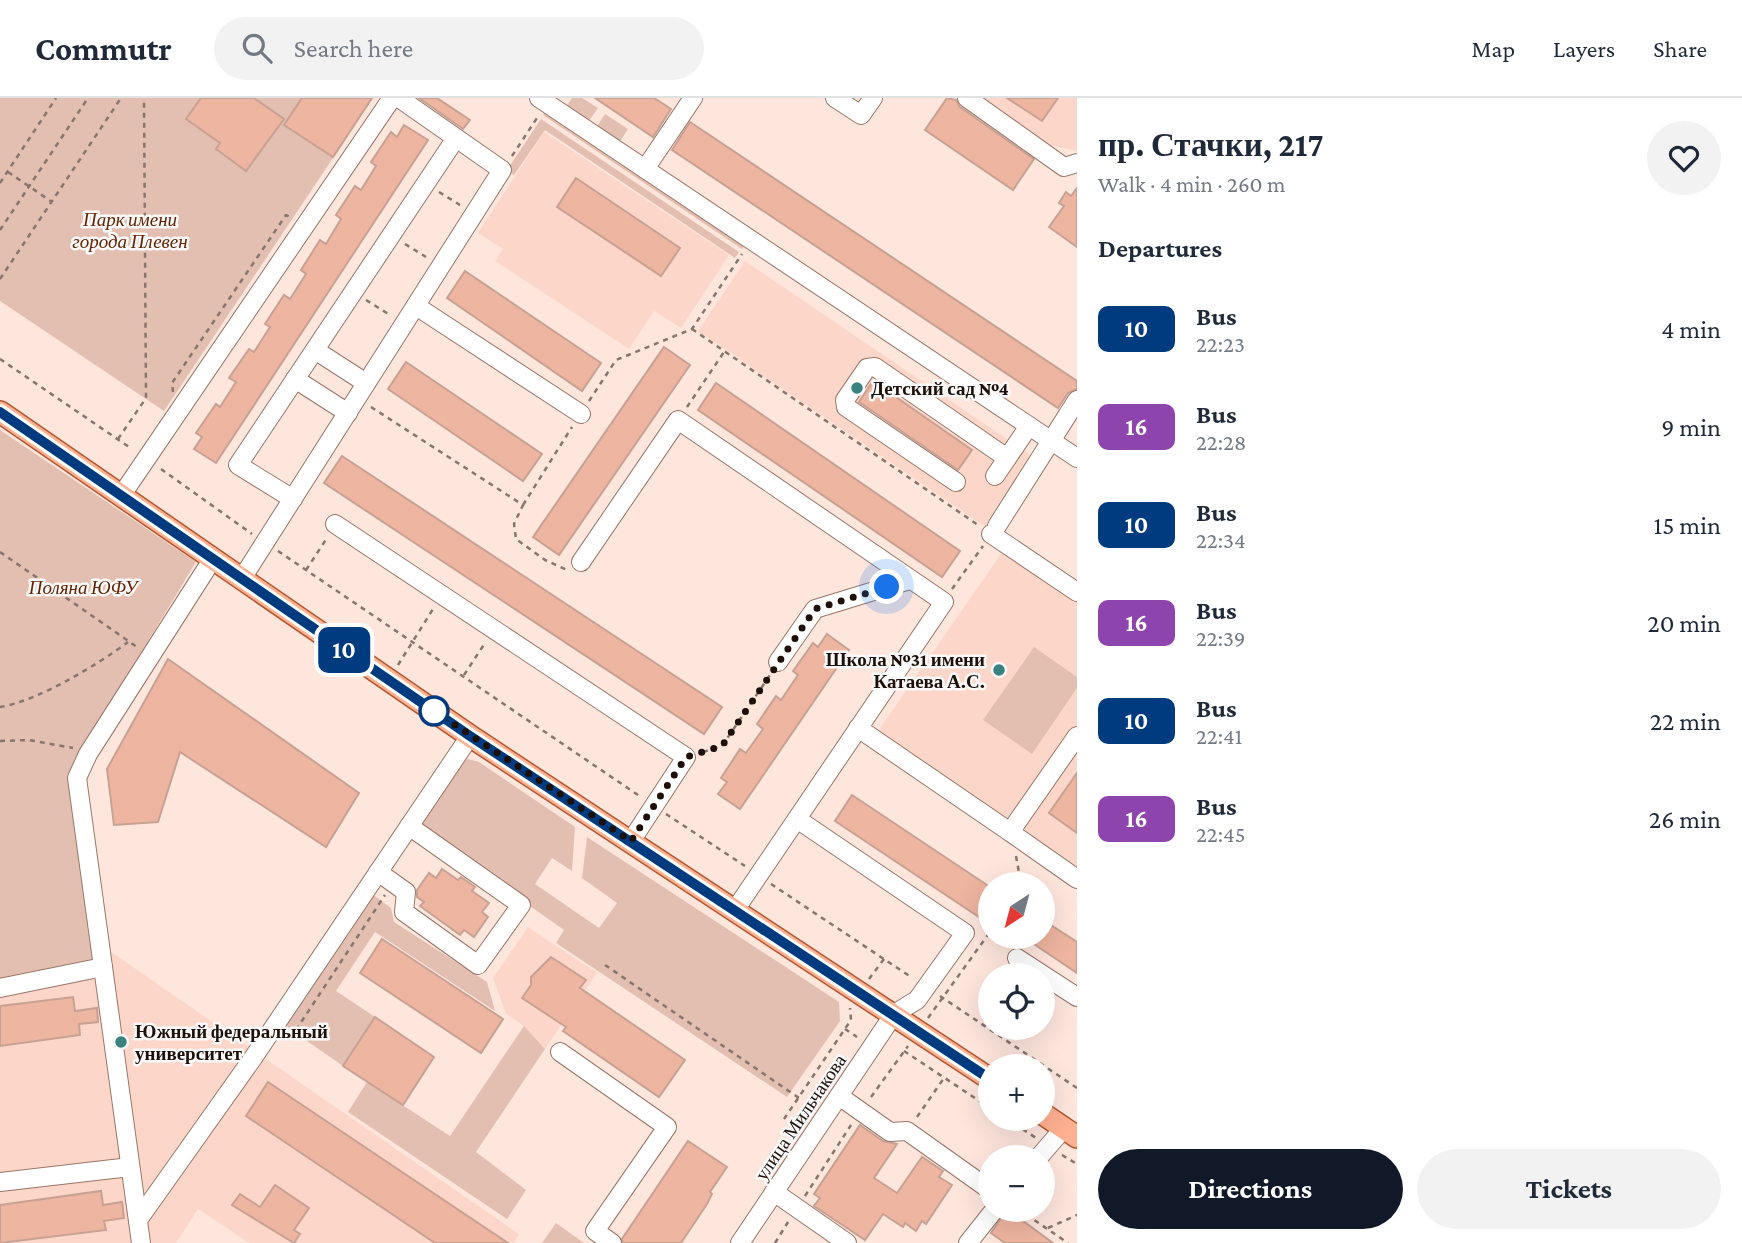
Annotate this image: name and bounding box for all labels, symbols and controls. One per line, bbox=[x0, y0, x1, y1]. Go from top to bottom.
search box bbox=[214, 17, 704, 80]
icon: search bbox=[238, 29, 276, 67]
text: Commutr bbox=[35, 30, 172, 67]
text: Search here bbox=[294, 34, 413, 63]
text: Map bbox=[1471, 35, 1515, 62]
text: Layers bbox=[1553, 35, 1615, 62]
text: Share bbox=[1653, 35, 1707, 62]
button: heart bbox=[1647, 121, 1721, 195]
text: пр. Стачки, 217 bbox=[1098, 126, 1323, 163]
text: Walk · 4 min · 260 m bbox=[1098, 171, 1285, 197]
park label: Парк имени города Плевен bbox=[72, 209, 188, 252]
text: Departures bbox=[1098, 234, 1222, 263]
text: Bus bbox=[1196, 302, 1237, 331]
text: 10 bbox=[1125, 315, 1148, 342]
text: 4 min bbox=[1661, 315, 1721, 344]
text: 22:23 bbox=[1196, 331, 1245, 357]
place label: Детский сад №4 bbox=[871, 378, 1009, 399]
marker: Детский сад №4 bbox=[849, 380, 865, 396]
text: Bus bbox=[1196, 400, 1237, 429]
text: 16 bbox=[1125, 413, 1148, 440]
text: 9 min bbox=[1661, 413, 1721, 442]
text: 22:28 bbox=[1196, 429, 1246, 455]
text: Bus bbox=[1196, 498, 1237, 527]
text: 10 bbox=[1125, 511, 1148, 538]
text: 15 min bbox=[1654, 511, 1721, 540]
text: 22:34 bbox=[1196, 527, 1246, 553]
your location bbox=[869, 569, 904, 604]
park label: Поляна ЮФУ bbox=[28, 577, 139, 598]
text: Bus bbox=[1196, 596, 1237, 625]
text: 16 bbox=[1125, 609, 1148, 636]
text: 20 min bbox=[1647, 609, 1721, 638]
text: 22:39 bbox=[1196, 625, 1246, 651]
line badge: 10 bbox=[312, 627, 376, 673]
text: 10 bbox=[332, 636, 356, 663]
place label: Школа №31 имени Катаева А.С. bbox=[826, 649, 985, 692]
marker: Школа №31 имени Катаева А.С. bbox=[991, 662, 1007, 678]
text: Bus bbox=[1196, 694, 1237, 723]
unlabelled marker bbox=[419, 696, 449, 726]
text: 10 bbox=[1125, 707, 1148, 734]
text: 22 min bbox=[1650, 707, 1721, 736]
text: 22:41 bbox=[1196, 723, 1242, 749]
text: Bus bbox=[1196, 792, 1237, 821]
text: 16 bbox=[1125, 805, 1148, 832]
text: 26 min bbox=[1649, 805, 1721, 834]
text: 22:45 bbox=[1196, 821, 1246, 847]
north arrow bbox=[978, 872, 1055, 948]
map controls bbox=[978, 872, 1055, 1222]
button: locate bbox=[978, 963, 1055, 1040]
place label: Южный федеральный университет bbox=[135, 1021, 328, 1064]
marker: Южный федеральный университет bbox=[113, 1034, 129, 1050]
street label: улица Мильчакова bbox=[751, 1050, 851, 1184]
button: + bbox=[978, 1054, 1055, 1131]
button: − bbox=[978, 1145, 1055, 1222]
button: Directions bbox=[1098, 1149, 1403, 1229]
button: Tickets bbox=[1417, 1149, 1721, 1229]

